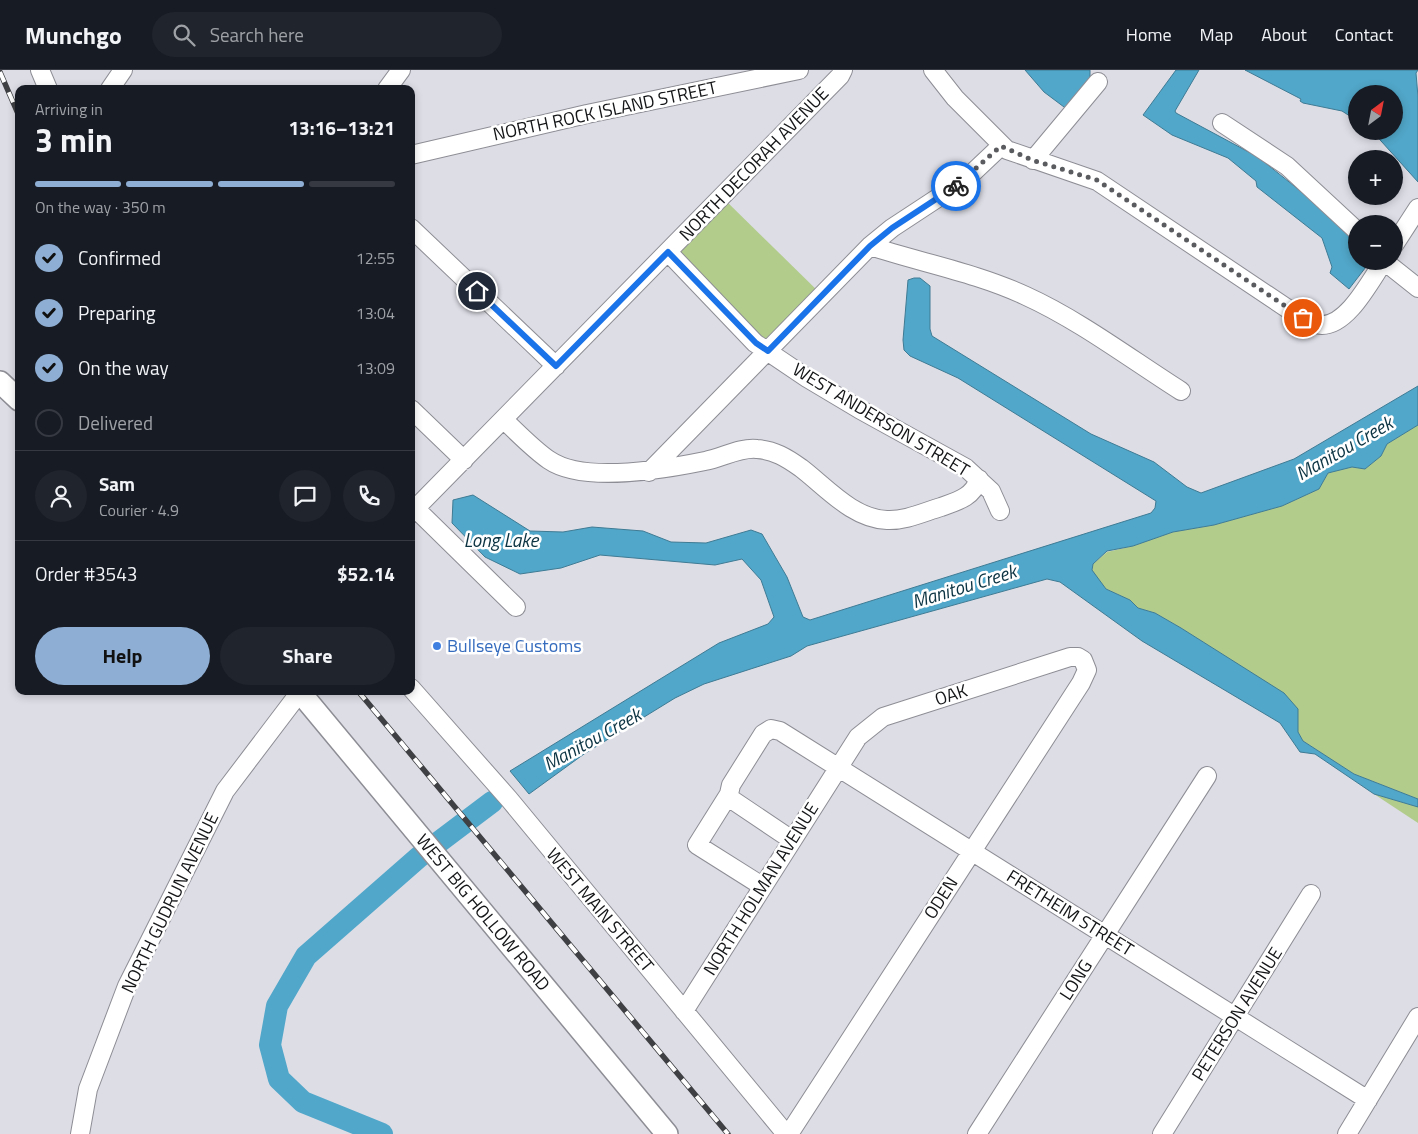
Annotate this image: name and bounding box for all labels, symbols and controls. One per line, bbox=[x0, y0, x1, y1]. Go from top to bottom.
search box bbox=[152, 12, 502, 57]
text: Munchgo bbox=[25, 17, 122, 53]
text: Search here bbox=[210, 20, 304, 49]
icon: search bbox=[170, 21, 198, 49]
text: Home bbox=[1126, 21, 1172, 48]
text: Map bbox=[1200, 21, 1233, 48]
text: About bbox=[1261, 21, 1307, 48]
text: Contact bbox=[1335, 21, 1393, 48]
street label: NORTH ROCK ISLAND STREET bbox=[490, 73, 720, 147]
street label: NORTH DECORAH AVENUE bbox=[673, 80, 835, 247]
north arrow bbox=[1348, 85, 1402, 140]
map controls bbox=[1348, 85, 1403, 270]
text: Arriving in bbox=[35, 97, 103, 121]
text: 13:16–13:21 bbox=[288, 113, 395, 142]
text: 3 min bbox=[35, 116, 113, 164]
button: + bbox=[1348, 150, 1403, 205]
courier bbox=[931, 161, 981, 211]
icon: bike bbox=[942, 172, 970, 200]
text: On the way · 350 m bbox=[35, 195, 166, 219]
button: − bbox=[1348, 215, 1403, 270]
text: Confirmed bbox=[78, 243, 161, 272]
icon: check bbox=[35, 244, 63, 272]
text: 12:55 bbox=[356, 246, 395, 270]
pin bbox=[456, 270, 498, 312]
icon: home bbox=[463, 277, 491, 305]
pin bbox=[1282, 297, 1324, 339]
text: Preparing bbox=[78, 298, 155, 327]
icon: check bbox=[35, 299, 63, 327]
text: 13:04 bbox=[356, 301, 395, 325]
icon: bag bbox=[1289, 304, 1317, 332]
text: On the way bbox=[78, 353, 169, 382]
icon: check bbox=[35, 354, 63, 382]
text: 13:09 bbox=[356, 356, 395, 380]
street label: WEST ANDERSON STREET bbox=[788, 356, 975, 483]
water label: Manitou Creek bbox=[1290, 407, 1400, 487]
text: Delivered bbox=[78, 408, 153, 437]
text: Sam bbox=[99, 469, 135, 498]
button: person bbox=[35, 470, 87, 522]
button: chat bbox=[279, 470, 331, 522]
button: phone bbox=[343, 470, 395, 522]
text: Courier · 4.9 bbox=[99, 498, 179, 522]
water label: Long Lake bbox=[464, 525, 539, 554]
water label: Manitou Creek bbox=[908, 555, 1022, 615]
text: Order #3543 bbox=[35, 559, 137, 588]
text: $52.14 bbox=[337, 559, 395, 588]
button: Help bbox=[35, 627, 210, 685]
button: Share bbox=[220, 627, 395, 685]
place label: Bullseye Customs bbox=[447, 632, 582, 659]
marker: Bullseye Customs bbox=[431, 640, 443, 652]
street label: OAK bbox=[931, 677, 971, 712]
water label: Manitou Creek bbox=[537, 698, 648, 777]
street label: NORTH HOLMAN AVENUE bbox=[696, 797, 825, 980]
street label: NORTH GUDRUN AVENUE bbox=[114, 808, 225, 998]
street label: WEST BIG HOLLOW ROAD bbox=[410, 828, 557, 997]
street label: WEST MAIN STREET bbox=[540, 842, 661, 978]
street label: FRETHEIM STREET bbox=[1002, 863, 1139, 963]
street label: ODEN bbox=[917, 871, 964, 924]
street label: PETERSON AVENUE bbox=[1185, 942, 1289, 1086]
street label: LONG bbox=[1052, 954, 1099, 1005]

